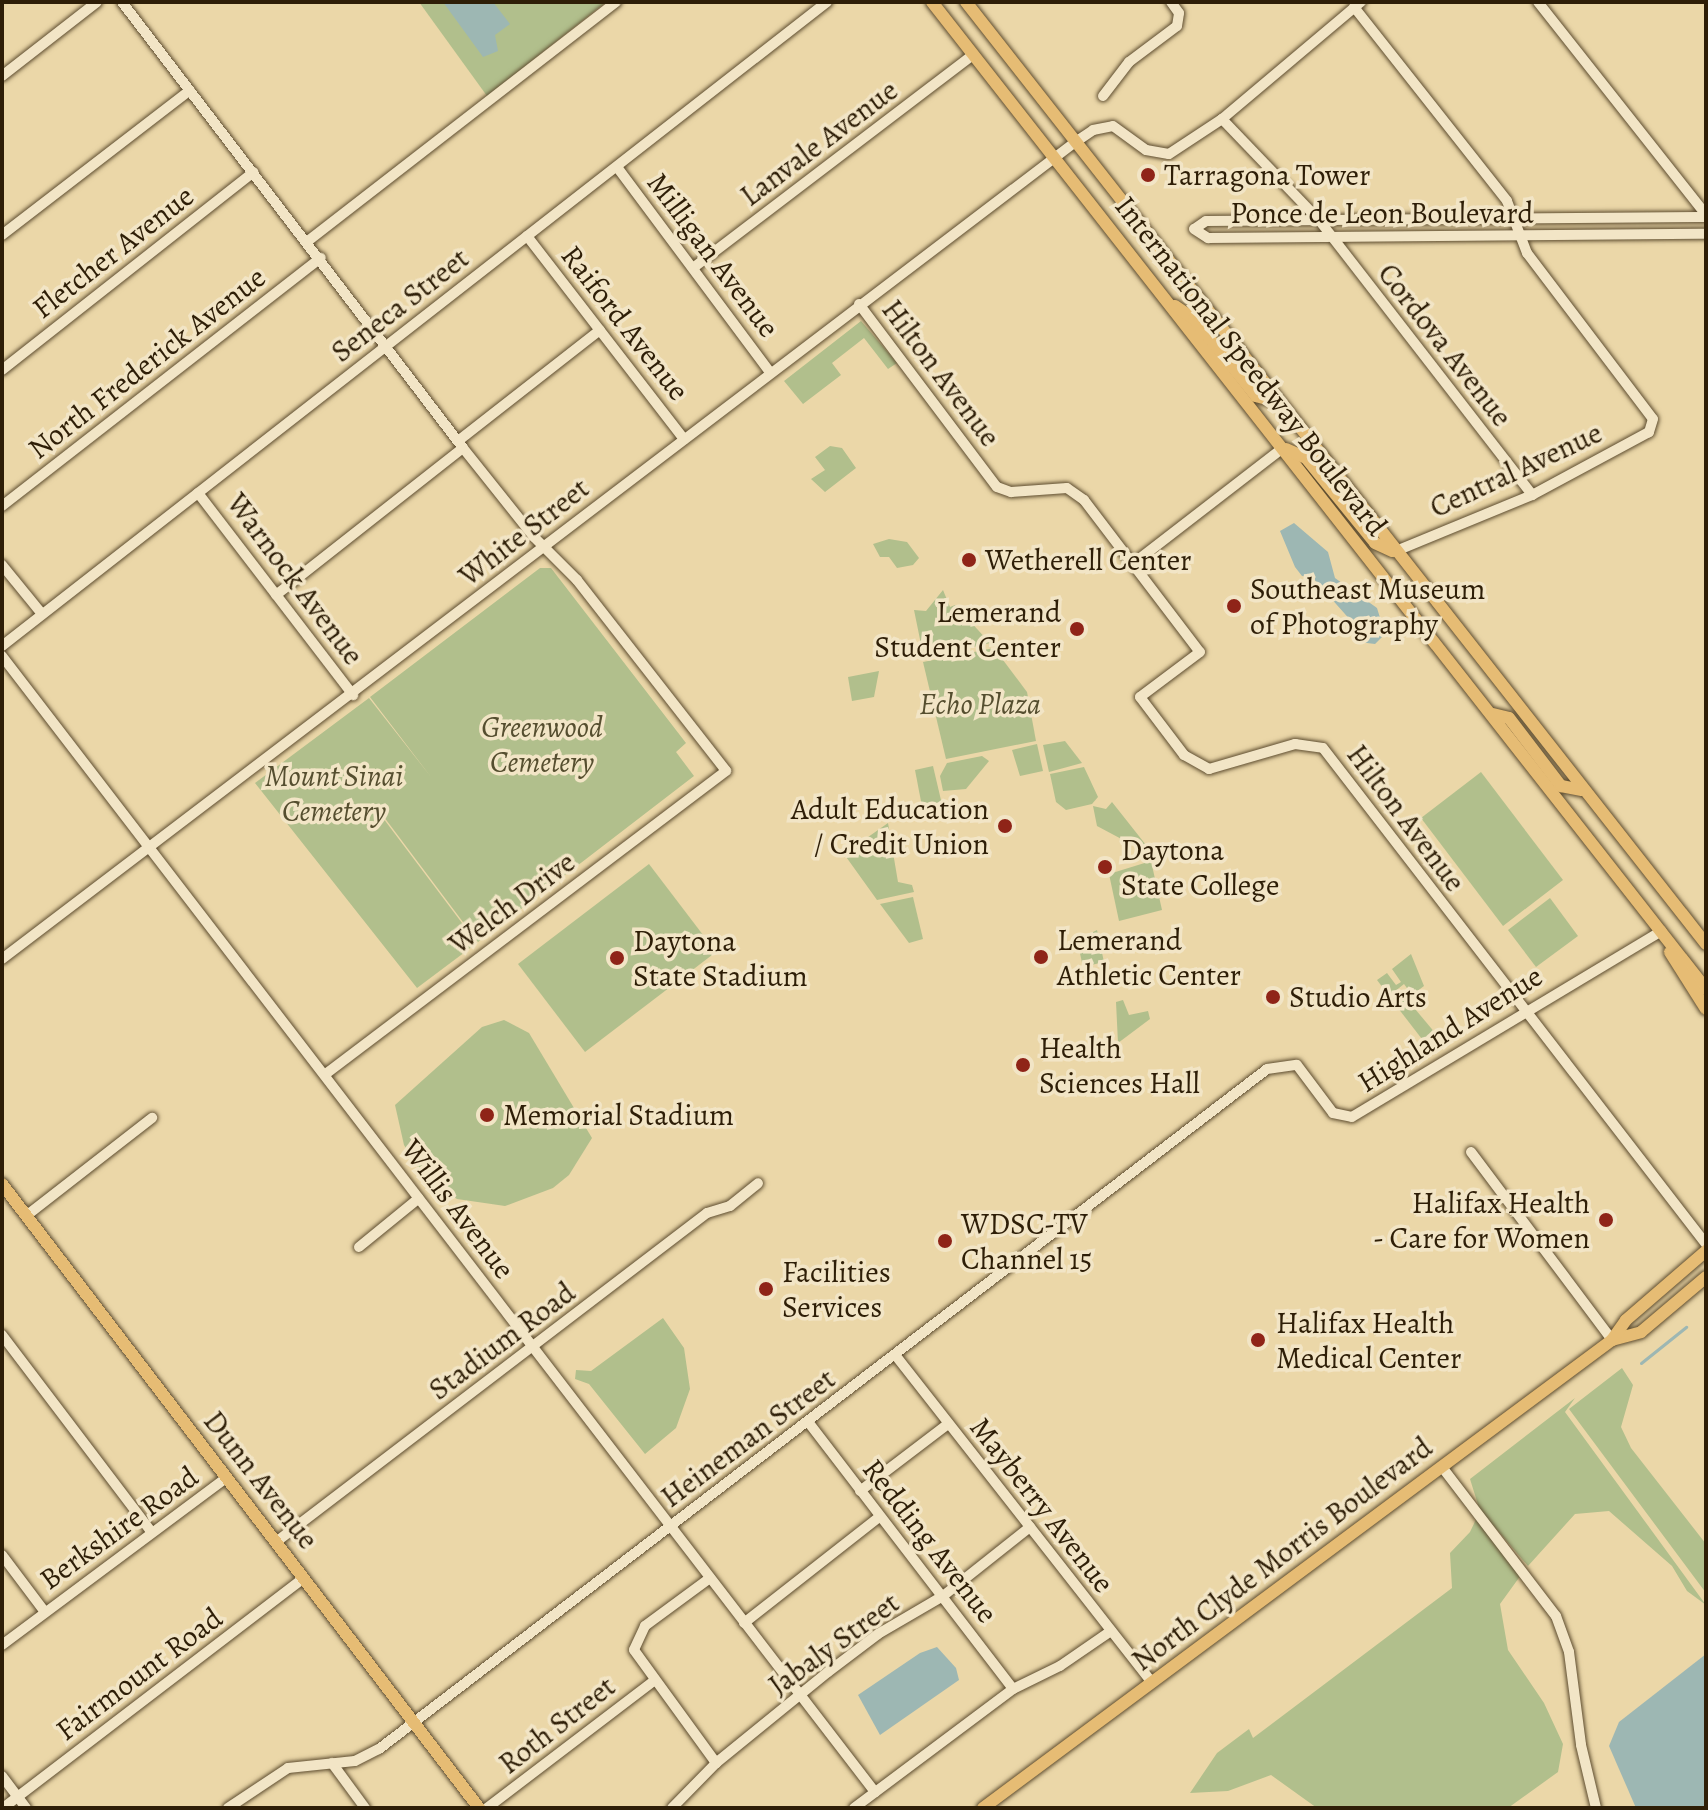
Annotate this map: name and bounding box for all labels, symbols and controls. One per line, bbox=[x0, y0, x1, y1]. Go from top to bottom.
street label: Lanvale Avenue bbox=[733, 72, 905, 214]
place label: Tarragona Tower bbox=[1164, 157, 1370, 193]
street label: Milligan Avenue bbox=[639, 165, 787, 345]
marker: Tarragona Tower bbox=[1139, 166, 1157, 184]
street label: Fletcher Avenue bbox=[25, 178, 201, 326]
street label: International Speedway Boulevard bbox=[1107, 189, 1395, 543]
street label: Ponce de Leon Boulevard bbox=[1230, 195, 1534, 231]
street label: Raiford Avenue bbox=[553, 238, 697, 408]
street label: Seneca Street bbox=[324, 240, 476, 370]
street label: Cordova Avenue bbox=[1370, 256, 1520, 434]
street label: North Frederick Avenue bbox=[21, 259, 273, 467]
street label: Hilton Avenue bbox=[874, 292, 1008, 454]
street label: Central Avenue bbox=[1424, 414, 1608, 526]
street label: White Street bbox=[452, 470, 596, 594]
street label: Warnock Avenue bbox=[219, 486, 371, 672]
place label: Wetherell Center bbox=[985, 542, 1192, 578]
marker: Wetherell Center bbox=[960, 551, 978, 569]
place label: Southeast Museum of Photography bbox=[1250, 571, 1485, 642]
place label: Lemerand Student Center bbox=[874, 594, 1061, 664]
marker: Southeast Museum of Photography bbox=[1225, 597, 1243, 615]
marker: Lemerand Student Center bbox=[1068, 620, 1086, 638]
park label: Echo Plaza bbox=[919, 686, 1041, 722]
park label: Greenwood Cemetery bbox=[481, 709, 603, 780]
street label: Hilton Avenue bbox=[1339, 737, 1473, 899]
park label: Mount Sinai Cemetery bbox=[265, 758, 403, 828]
place label: Adult Education / Credit Union bbox=[791, 791, 989, 862]
marker: Adult Education / Credit Union bbox=[996, 817, 1014, 835]
place label: Daytona State College bbox=[1121, 832, 1279, 902]
street label: Welch Drive bbox=[442, 844, 582, 962]
marker: Daytona State College bbox=[1096, 858, 1114, 876]
place label: Lemerand Athletic Center bbox=[1057, 922, 1241, 992]
place label: Daytona State Stadium bbox=[633, 923, 808, 994]
marker: Lemerand Athletic Center bbox=[1032, 948, 1050, 966]
marker: Daytona State Stadium bbox=[608, 949, 626, 967]
street label: Highland Avenue bbox=[1351, 958, 1549, 1100]
place label: Studio Arts bbox=[1289, 979, 1427, 1015]
marker: Studio Arts bbox=[1264, 988, 1282, 1006]
place label: Health Sciences Hall bbox=[1039, 1030, 1200, 1100]
marker: Health Sciences Hall bbox=[1014, 1056, 1032, 1074]
place label: Memorial Stadium bbox=[503, 1097, 734, 1133]
marker: Memorial Stadium bbox=[478, 1106, 496, 1124]
street label: Willis Avenue bbox=[394, 1132, 522, 1286]
place label: Halifax Health - Care for Women bbox=[1372, 1185, 1590, 1256]
place label: WDSC-TV Channel 15 bbox=[961, 1206, 1093, 1276]
marker: Halifax Health - Care for Women bbox=[1597, 1211, 1615, 1229]
marker: WDSC-TV Channel 15 bbox=[936, 1232, 954, 1250]
place label: Facilities Services bbox=[782, 1254, 891, 1324]
street label: Stadium Road bbox=[422, 1274, 582, 1408]
marker: Facilities Services bbox=[757, 1280, 775, 1298]
place label: Halifax Health Medical Center bbox=[1276, 1305, 1461, 1376]
marker: Halifax Health Medical Center bbox=[1247, 1329, 1269, 1351]
street label: Heineman Street bbox=[654, 1361, 842, 1515]
street label: Dunn Avenue bbox=[196, 1404, 326, 1556]
street label: Mayberry Avenue bbox=[962, 1410, 1122, 1600]
street label: North Clyde Morris Boulevard bbox=[1125, 1429, 1439, 1679]
street label: Redding Avenue bbox=[855, 1452, 1005, 1630]
street label: Berkshire Road bbox=[33, 1458, 205, 1598]
street label: Jabaly Street bbox=[762, 1585, 906, 1703]
street label: Fairmount Road bbox=[49, 1600, 229, 1748]
street label: Roth Street bbox=[492, 1668, 622, 1782]

